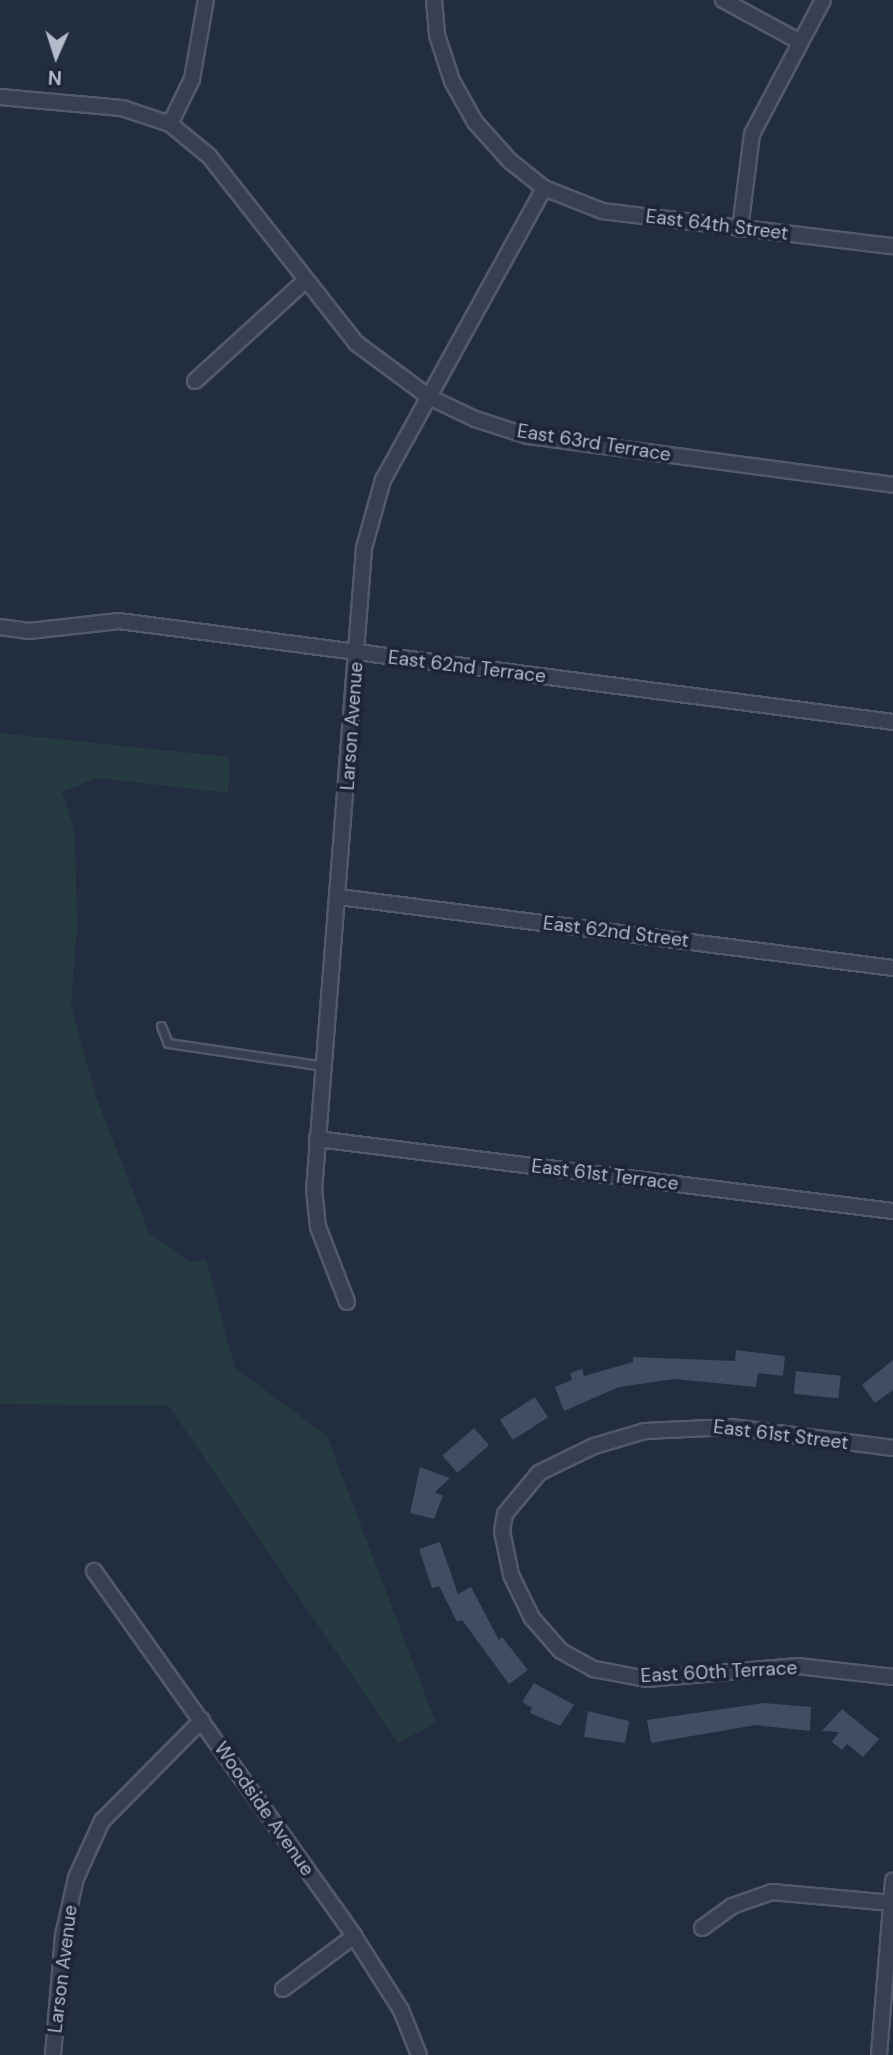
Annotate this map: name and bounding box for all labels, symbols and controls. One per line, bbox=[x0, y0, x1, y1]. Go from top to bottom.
north arrow bbox=[21, 21, 91, 91]
text: N bbox=[47, 65, 62, 90]
street label: East 64th Street bbox=[644, 205, 790, 245]
street label: East 63rd Terrace bbox=[516, 420, 672, 466]
street label: East 62nd Terrace bbox=[387, 646, 547, 688]
street label: Larson Avenue bbox=[336, 661, 368, 791]
street label: East 62nd Street bbox=[542, 912, 690, 952]
street label: East 61st Terrace bbox=[530, 1155, 680, 1195]
street label: East 61st Street bbox=[712, 1415, 850, 1455]
street label: East 60th Terrace bbox=[640, 1657, 798, 1687]
street label: Woodside Avenue bbox=[209, 1738, 319, 1880]
street label: Larson Avenue bbox=[44, 1904, 82, 2034]

